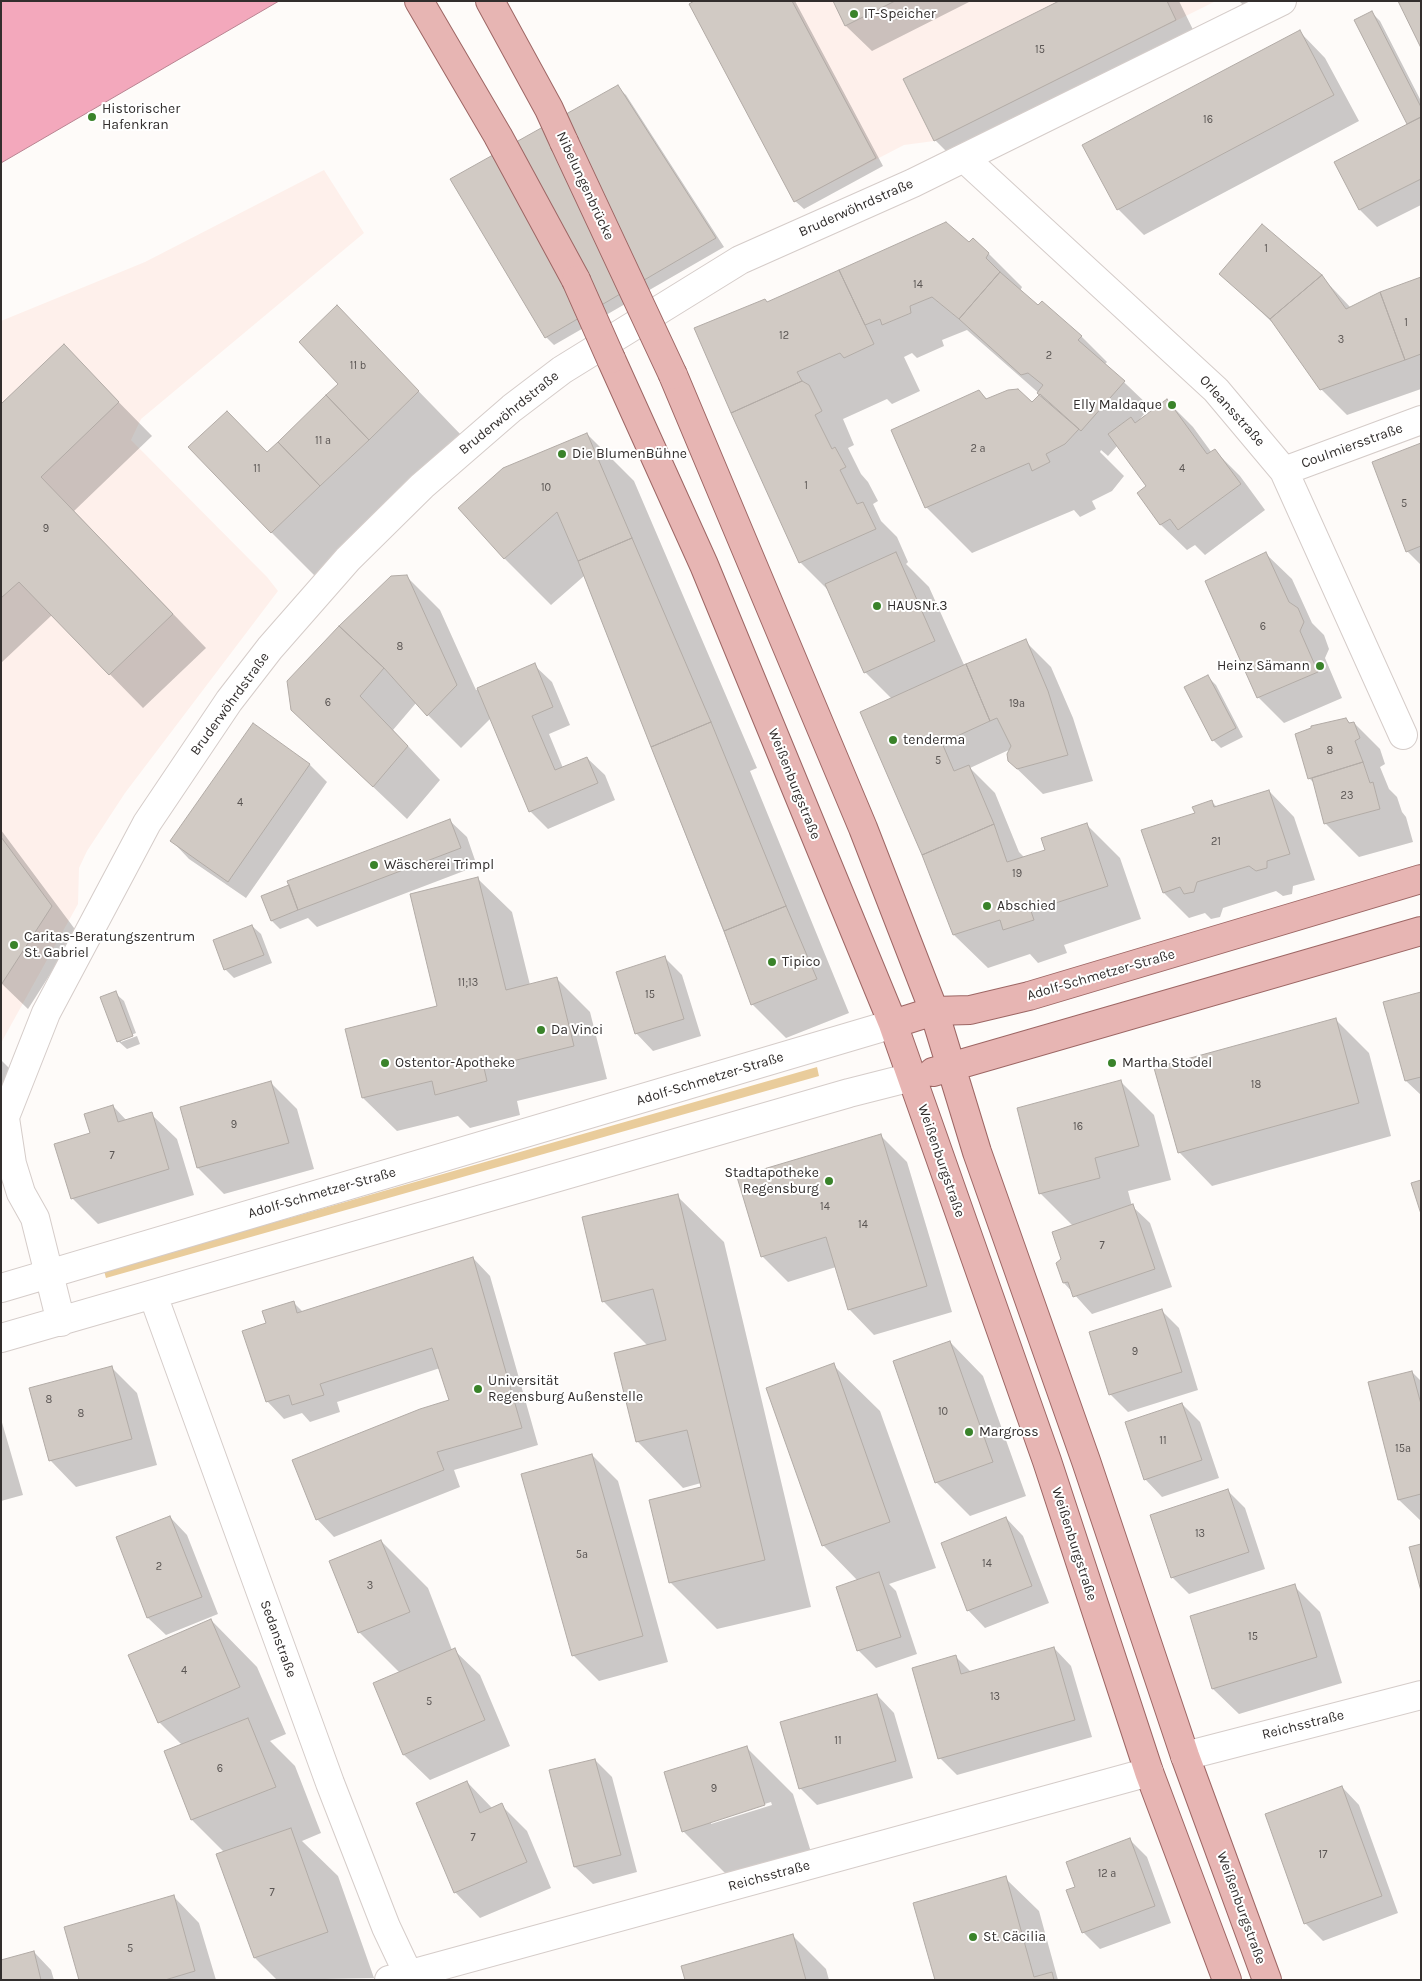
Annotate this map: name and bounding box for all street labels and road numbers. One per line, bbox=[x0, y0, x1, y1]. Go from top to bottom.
street label: Nibelungenbrücke bbox=[553, 129, 617, 243]
street label: Bruderwöhrdstraße bbox=[796, 175, 916, 241]
street label: Bruderwöhrdstraße bbox=[456, 368, 562, 458]
street label: Orleansstraße bbox=[1196, 372, 1268, 450]
street label: Coulmiersstraße bbox=[1299, 420, 1405, 472]
street label: Bruderwöhrdstraße bbox=[187, 649, 273, 759]
street label: Weißenburgstraße bbox=[764, 726, 824, 842]
street label: Adolf-Schmetzer-Straße bbox=[1025, 946, 1177, 1004]
street label: Adolf-Schmetzer-Straße bbox=[634, 1049, 786, 1109]
street label: Weißenburgstraße bbox=[914, 1102, 968, 1220]
street label: Adolf-Schmetzer-Straße bbox=[246, 1164, 398, 1222]
street label: Weißenburgstraße bbox=[1048, 1485, 1100, 1603]
street label: Sedanstraße bbox=[256, 1598, 300, 1680]
street label: Reichsstraße bbox=[1260, 1707, 1346, 1743]
street label: Weißenburgstraße bbox=[1213, 1850, 1269, 1966]
street label: Reichsstraße bbox=[726, 1857, 812, 1895]

